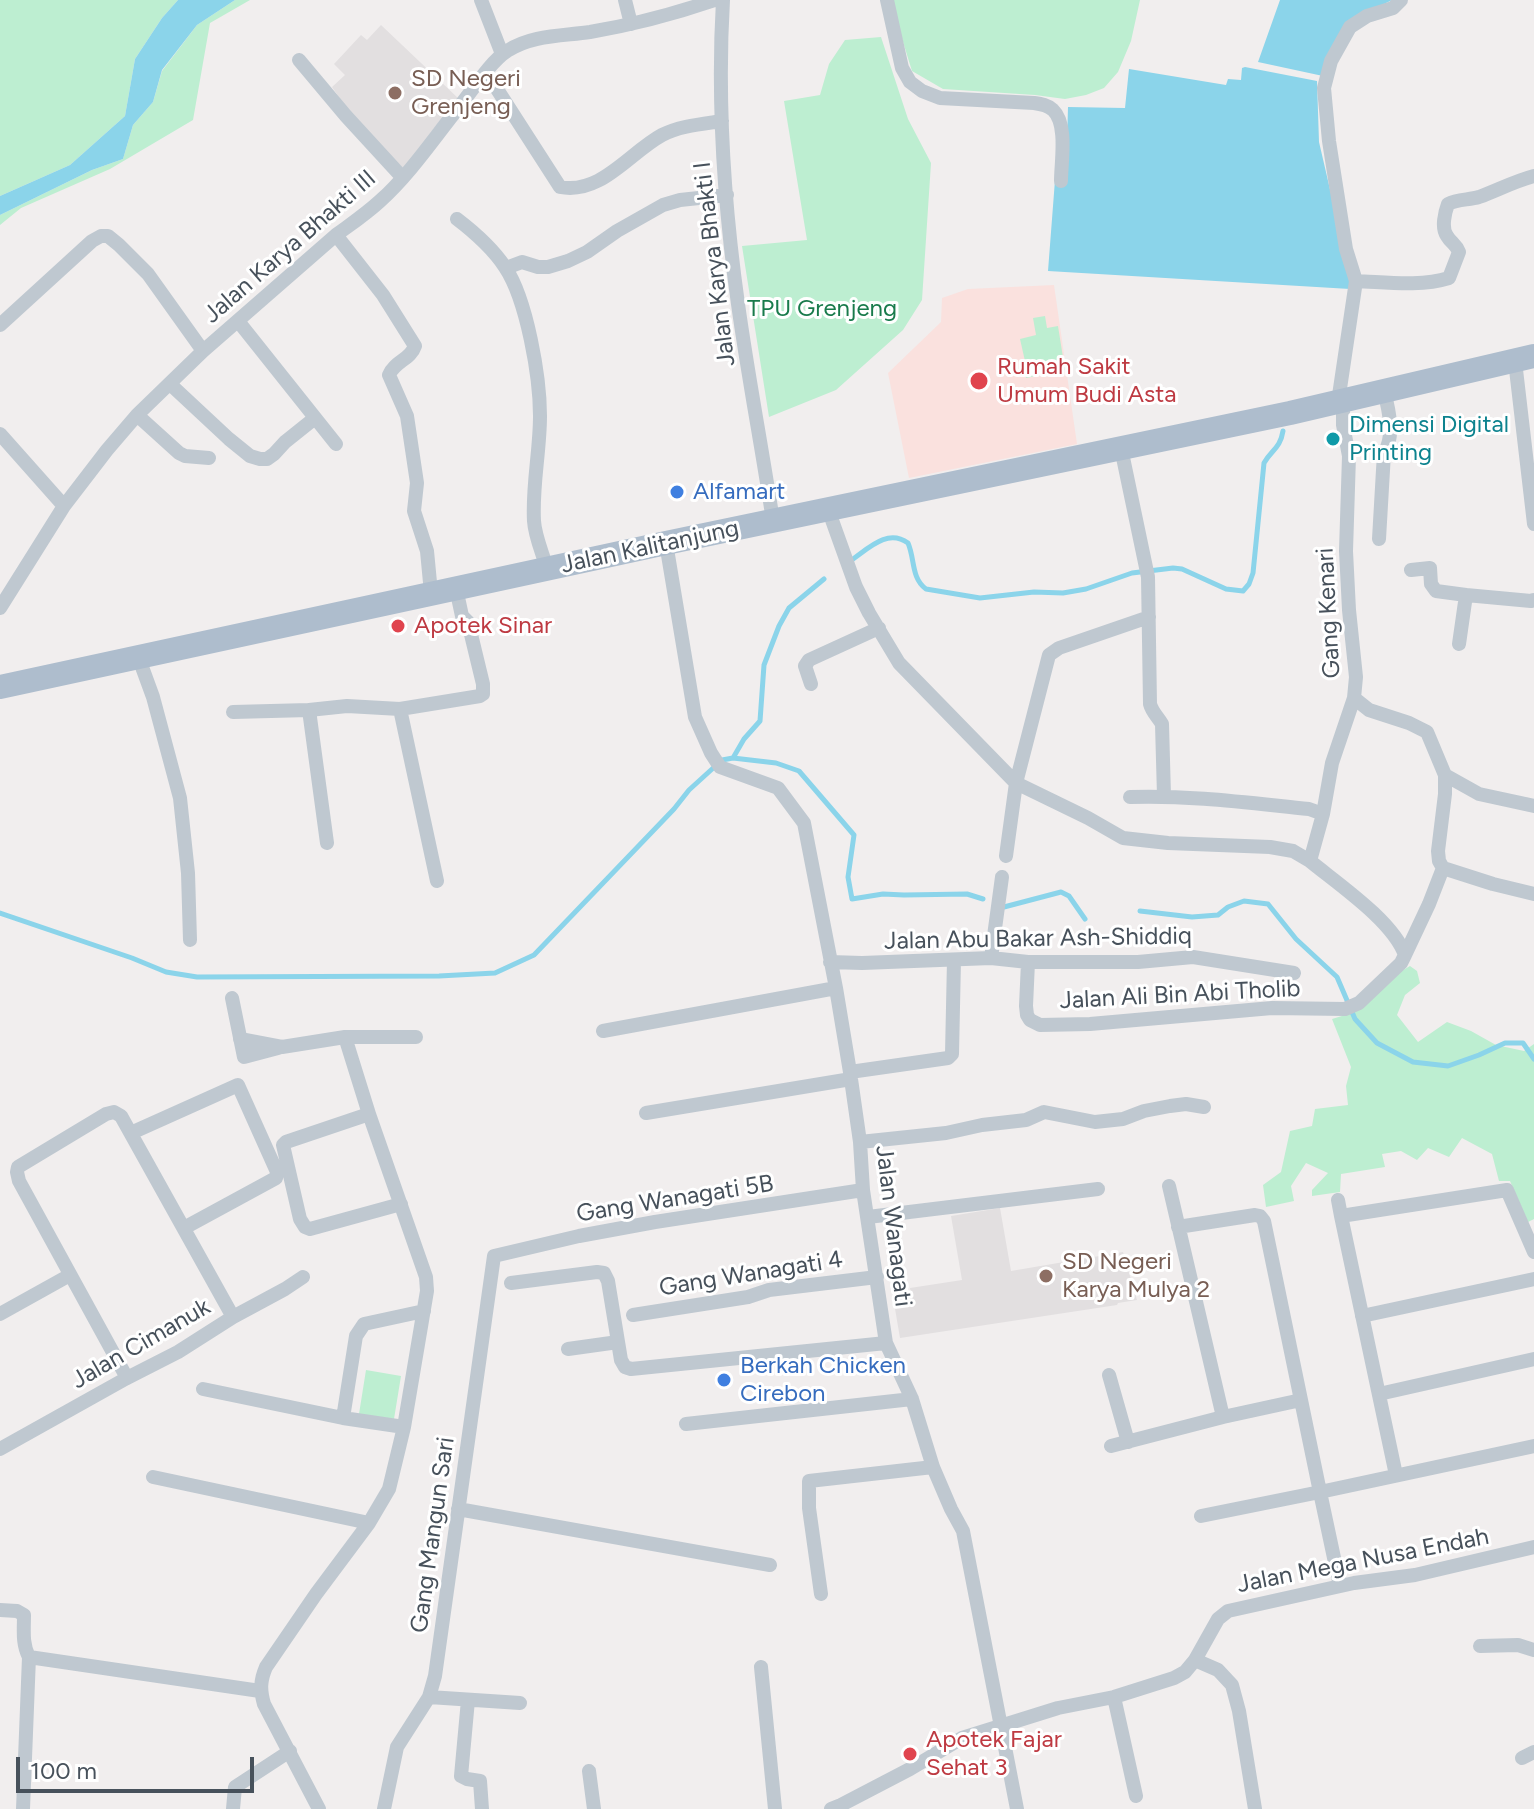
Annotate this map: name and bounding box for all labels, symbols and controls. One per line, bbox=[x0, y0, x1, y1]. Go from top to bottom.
place label: SD Negeri Grenjeng bbox=[411, 65, 521, 121]
marker: SD Negeri Grenjeng bbox=[386, 84, 404, 102]
street label: Jalan Karya Bhakti I bbox=[688, 160, 742, 368]
street label: Jalan Karya Bhakti III bbox=[198, 164, 382, 330]
park label: TPU Grenjeng bbox=[747, 295, 897, 323]
place label: Rumah Sakit Umum Budi Asta bbox=[997, 353, 1176, 409]
marker: Rumah Sakit Umum Budi Asta bbox=[968, 370, 990, 392]
place label: Dimensi Digital Printing bbox=[1349, 411, 1509, 467]
marker: Dimensi Digital Printing bbox=[1324, 430, 1342, 448]
place label: Alfamart bbox=[693, 478, 785, 506]
marker: Alfamart bbox=[668, 483, 686, 501]
street label: Jalan Kalitanjung bbox=[559, 514, 741, 580]
street label: Gang Kenari bbox=[1311, 547, 1347, 679]
place label: Apotek Sinar bbox=[414, 612, 552, 640]
marker: Apotek Sinar bbox=[389, 617, 407, 635]
street label: Jalan Abu Bakar Ash-Shiddiq bbox=[884, 922, 1192, 956]
street label: Jalan Ali Bin Abi Tholib bbox=[1059, 974, 1301, 1016]
street label: Jalan Wanagati bbox=[869, 1144, 917, 1308]
street label: Gang Wanagati 5B bbox=[574, 1169, 776, 1229]
street label: Gang Wanagati 4 bbox=[657, 1245, 845, 1303]
place label: SD Negeri Karya Mulya 2 bbox=[1062, 1248, 1210, 1304]
marker: SD Negeri Karya Mulya 2 bbox=[1037, 1267, 1055, 1285]
street label: Jalan Cimanuk bbox=[67, 1293, 215, 1395]
place label: Berkah Chicken Cirebon bbox=[740, 1352, 906, 1408]
marker: Berkah Chicken Cirebon bbox=[715, 1371, 733, 1389]
street label: Gang Mangun Sari bbox=[405, 1435, 461, 1635]
street label: Jalan Mega Nusa Endah bbox=[1235, 1522, 1491, 1600]
place label: Apotek Fajar Sehat 3 bbox=[926, 1726, 1062, 1782]
scale bar bbox=[20, 1741, 258, 1791]
marker: Apotek Fajar Sehat 3 bbox=[901, 1745, 919, 1763]
text: 100 m bbox=[30, 1756, 97, 1785]

